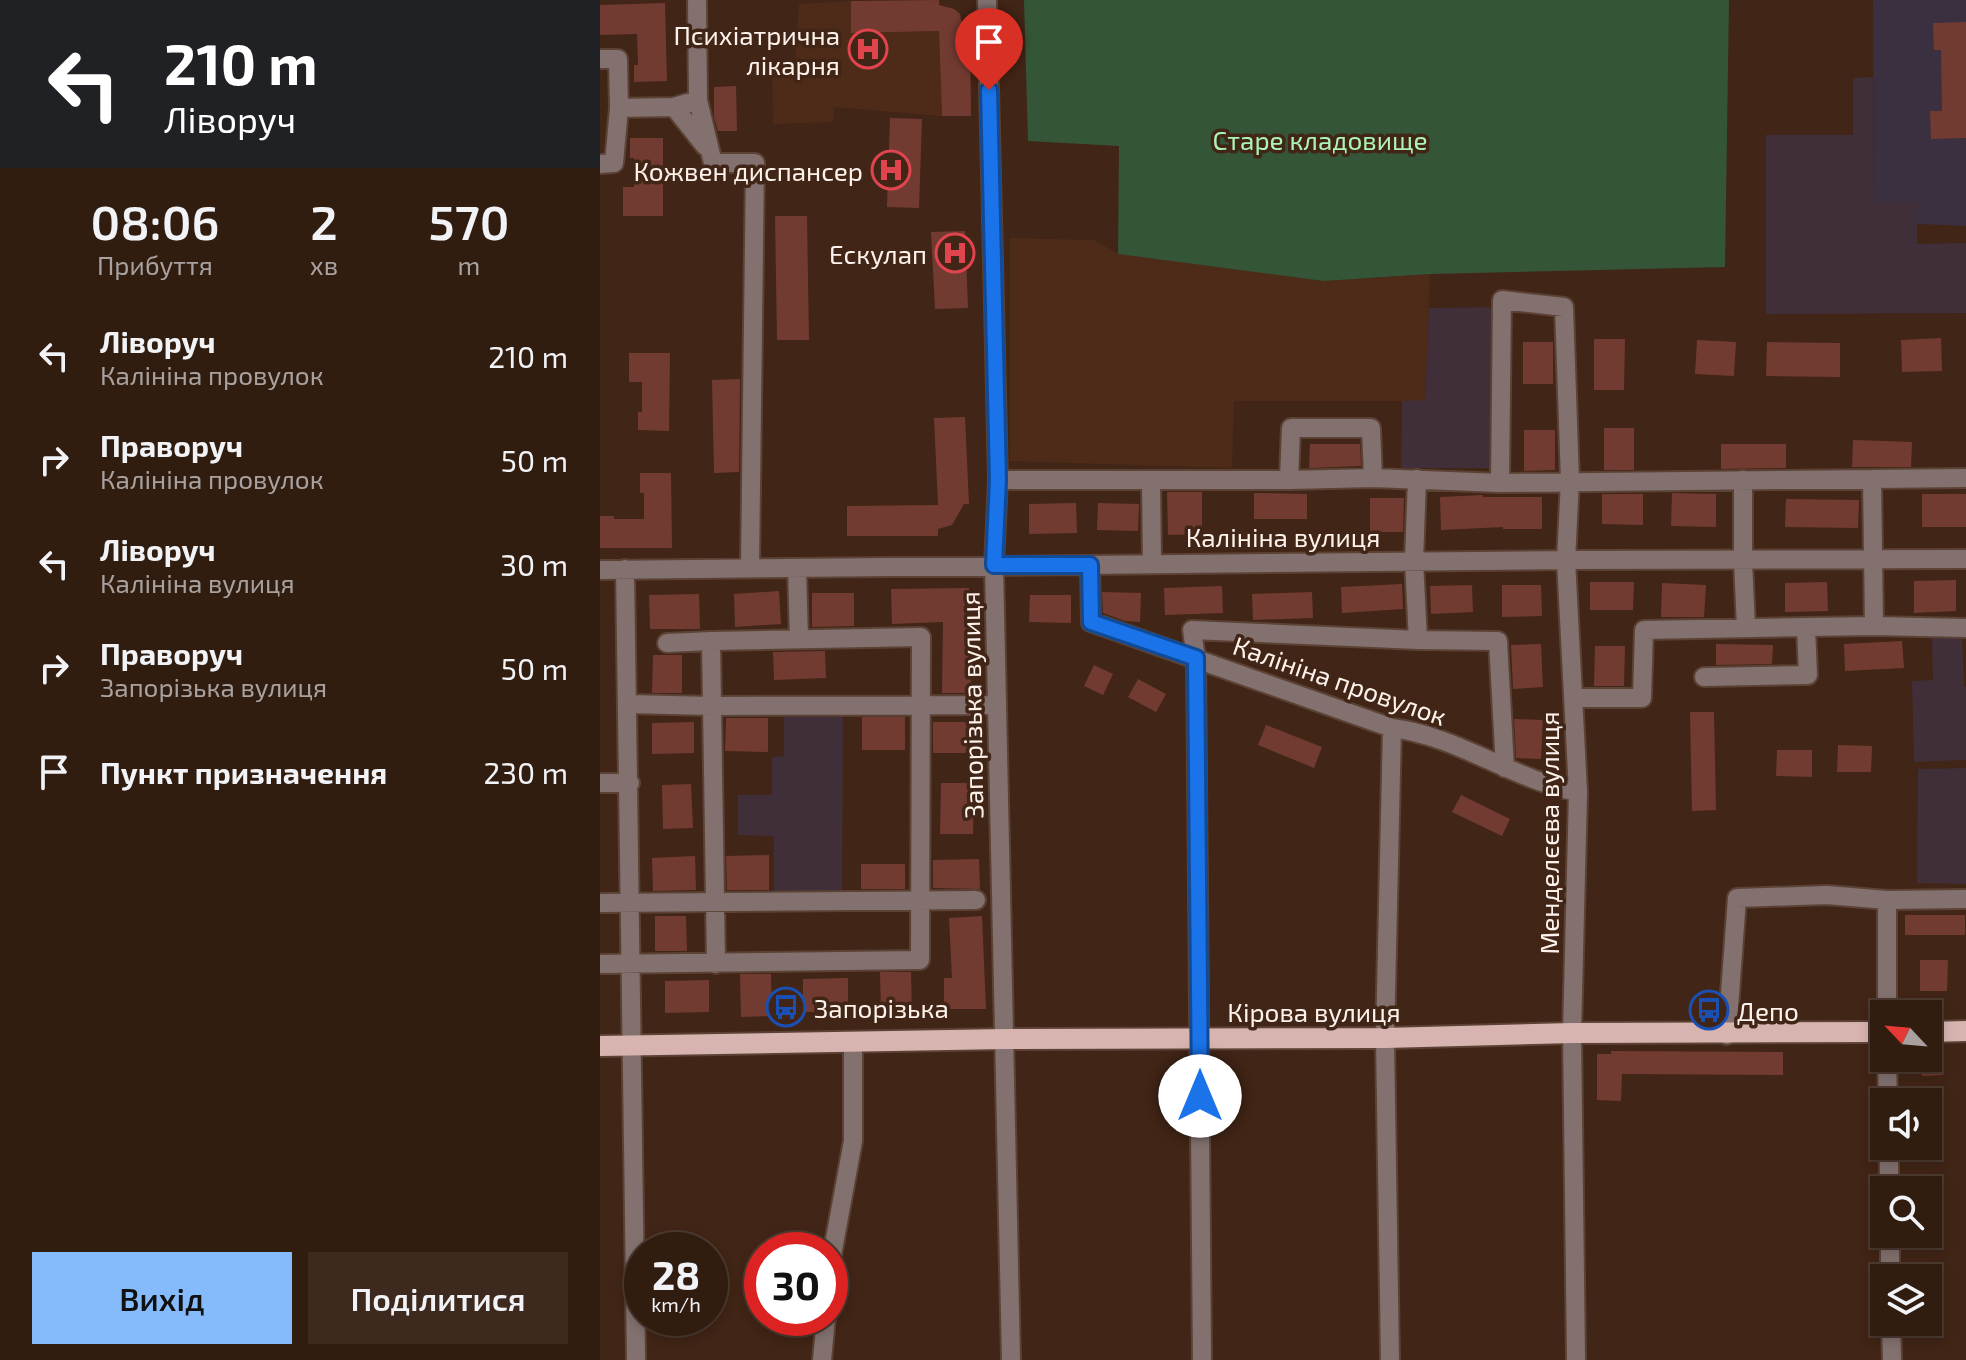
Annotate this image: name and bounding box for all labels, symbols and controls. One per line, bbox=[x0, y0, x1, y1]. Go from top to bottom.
pin bbox=[955, 8, 1023, 90]
place label: Психіатрична лікарня bbox=[673, 19, 840, 80]
icon: arrive bbox=[967, 20, 1011, 64]
hospital icon: Психіатрична лікарня bbox=[847, 28, 889, 70]
text: 210 m bbox=[164, 29, 318, 96]
icon: left bbox=[32, 32, 136, 136]
text: Ліворуч bbox=[164, 97, 296, 140]
park label: Старе кладовище bbox=[1212, 124, 1428, 155]
hospital icon: Кожвен диспансер bbox=[870, 149, 912, 191]
place label: Кожвен диспансер bbox=[633, 155, 863, 186]
text: 08:06 bbox=[91, 192, 219, 250]
text: 2 bbox=[310, 192, 338, 250]
text: 570 bbox=[429, 192, 509, 250]
hospital icon: Ескулап bbox=[934, 232, 976, 274]
place label: Ескулап bbox=[829, 238, 927, 270]
text: Прибуття bbox=[97, 249, 213, 280]
text: хв bbox=[310, 249, 338, 280]
text: m bbox=[458, 249, 480, 280]
text: Ліворуч bbox=[100, 323, 216, 359]
icon: left bbox=[32, 334, 76, 378]
text: 210 m bbox=[488, 338, 568, 374]
text: Калініна провулок bbox=[100, 359, 324, 390]
text: Праворуч bbox=[100, 427, 243, 463]
icon: right bbox=[32, 438, 76, 482]
text: 50 m bbox=[501, 442, 568, 478]
text: Калініна провулок bbox=[100, 463, 324, 494]
street label: Калініна вулиця bbox=[1186, 521, 1380, 553]
text: Ліворуч bbox=[100, 531, 216, 567]
icon: left bbox=[32, 542, 76, 586]
text: 30 m bbox=[500, 546, 568, 582]
text: Калініна вулиця bbox=[100, 567, 295, 598]
street label: Запорізька вулиця bbox=[954, 591, 989, 819]
street label: Калініна провулок bbox=[1229, 629, 1451, 732]
text: Праворуч bbox=[100, 635, 243, 671]
icon: right bbox=[32, 646, 76, 690]
text: 50 m bbox=[501, 650, 568, 686]
text: Запорізька вулиця bbox=[100, 671, 327, 702]
street label: Менделєєва вулиця bbox=[1533, 711, 1565, 955]
icon: arrive bbox=[32, 750, 76, 794]
text: Пункт призначення bbox=[100, 754, 387, 790]
text: 230 m bbox=[483, 754, 568, 790]
bus stop icon: Запорізька bbox=[765, 986, 807, 1028]
bus stop icon: Депо bbox=[1688, 989, 1730, 1031]
place label: Запорізька bbox=[814, 992, 949, 1023]
place label: Депо bbox=[1737, 995, 1799, 1026]
street label: Кірова вулиця bbox=[1227, 996, 1401, 1028]
north arrow bbox=[1870, 1000, 1942, 1072]
map controls bbox=[1870, 1000, 1942, 1336]
position arrow bbox=[1158, 1054, 1242, 1138]
button: sound bbox=[1870, 1088, 1942, 1160]
button: search bbox=[1870, 1176, 1942, 1248]
speed limit sign: 30 bbox=[744, 1232, 848, 1336]
text: 28 bbox=[652, 1250, 700, 1298]
button: Вихід bbox=[32, 1252, 292, 1344]
button: Поділитися bbox=[308, 1252, 568, 1344]
button: layers bbox=[1870, 1264, 1942, 1336]
text: km/h bbox=[651, 1292, 701, 1316]

